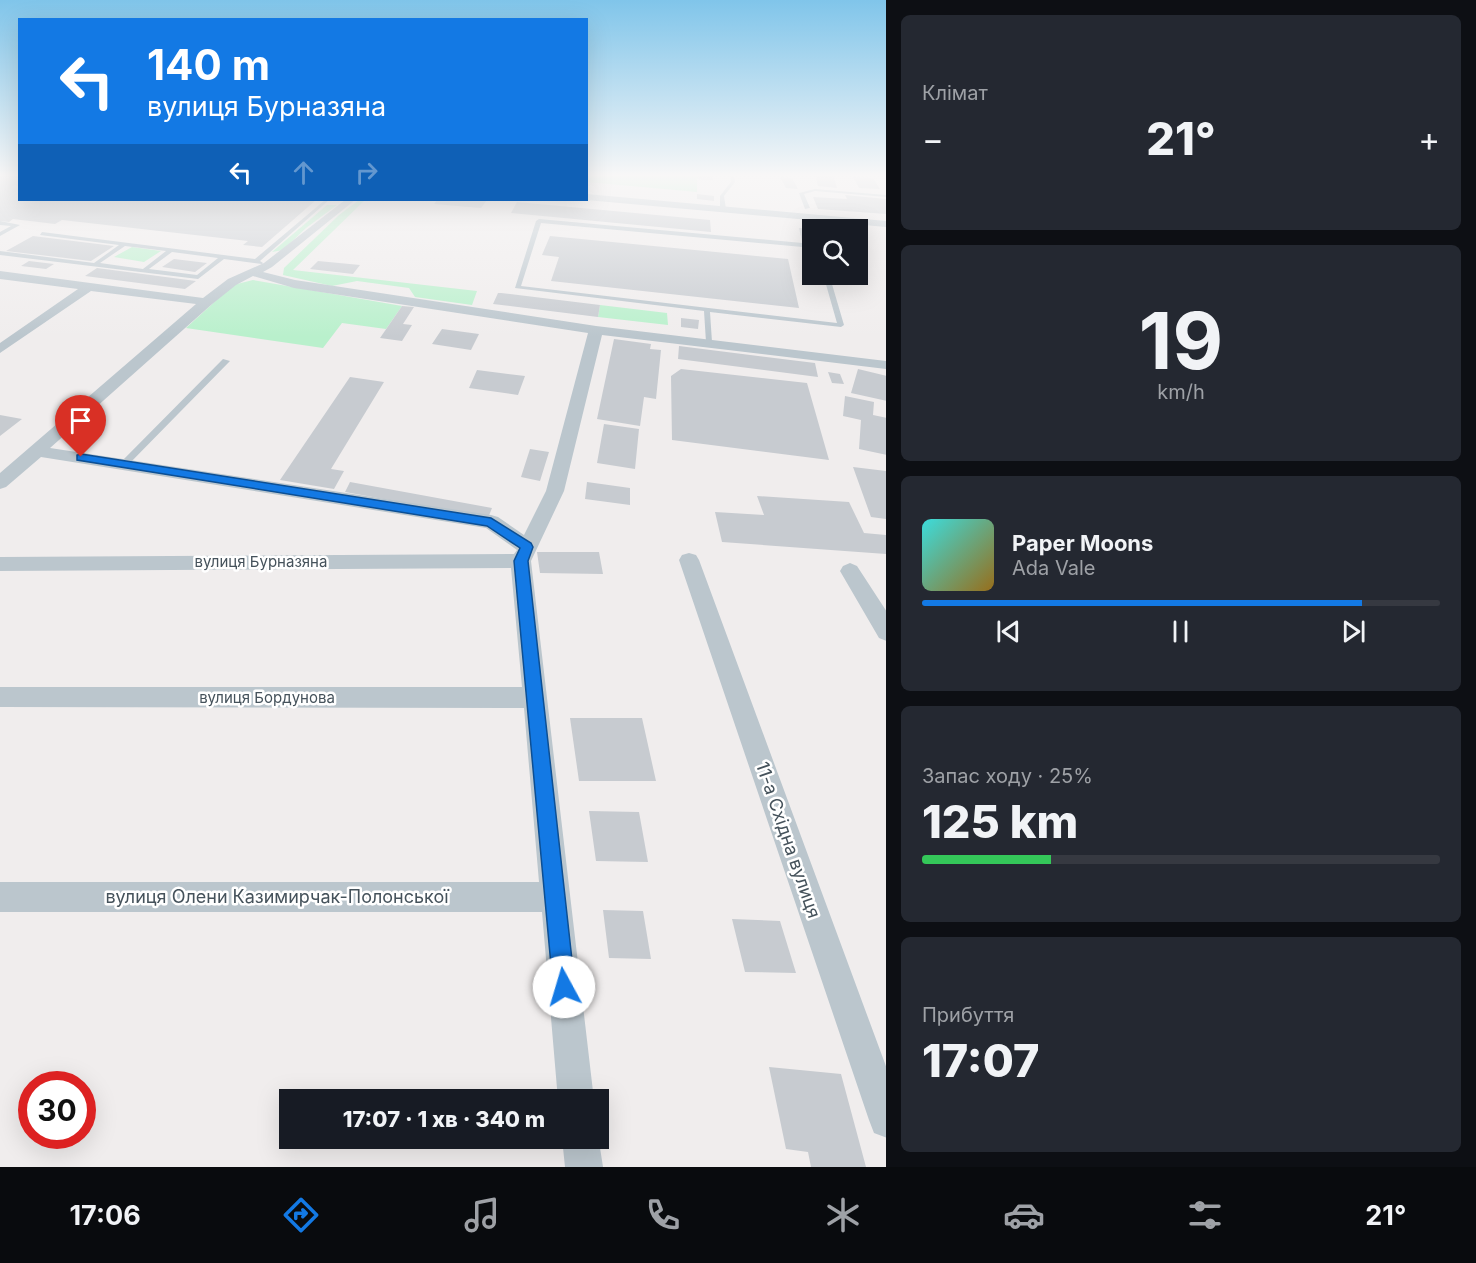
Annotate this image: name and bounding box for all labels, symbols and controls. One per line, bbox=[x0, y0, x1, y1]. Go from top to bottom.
text: 140 m bbox=[147, 39, 270, 90]
icon: left bbox=[48, 42, 126, 120]
text: Клімат bbox=[922, 81, 988, 105]
text: вулиця Бурназяна bbox=[147, 90, 386, 123]
text: 21° bbox=[1146, 111, 1216, 166]
text: − bbox=[922, 119, 944, 159]
text: + bbox=[1418, 119, 1440, 159]
icon: left bbox=[224, 156, 257, 189]
icon: ahead bbox=[287, 156, 320, 189]
icon: right bbox=[350, 156, 383, 189]
map controls bbox=[802, 219, 868, 285]
button: search bbox=[802, 219, 868, 285]
text: 19 bbox=[1139, 293, 1223, 388]
text: km/h bbox=[1157, 380, 1205, 404]
pin bbox=[55, 395, 106, 457]
icon: arrive bbox=[64, 404, 97, 437]
text: Paper Moons bbox=[1012, 530, 1153, 556]
street label: вулиця Бурназяна bbox=[195, 552, 327, 571]
text: Ada Vale bbox=[1012, 556, 1095, 580]
icon: previous bbox=[992, 615, 1025, 648]
icon: pause bbox=[1164, 615, 1197, 648]
icon: next bbox=[1337, 615, 1370, 648]
street label: вулиця Бордунова bbox=[199, 688, 335, 707]
street label: 11-а Східна вулиця bbox=[752, 759, 825, 921]
text: Запас ходу · 25% bbox=[922, 764, 1093, 788]
text: 125 km bbox=[922, 794, 1078, 849]
street label: вулиця Олени Казимирчак-Полонської bbox=[105, 886, 450, 907]
position arrow bbox=[532, 955, 596, 1019]
text: Прибуття bbox=[922, 1003, 1014, 1027]
text: 17:07 bbox=[922, 1033, 1039, 1088]
speed limit sign: 30 bbox=[18, 1071, 96, 1149]
text: 17:07 · 1 хв · 340 m bbox=[343, 1106, 545, 1132]
icon: directions bbox=[280, 1194, 322, 1236]
icon: music bbox=[461, 1194, 503, 1236]
icon: phone bbox=[642, 1194, 684, 1236]
icon: climate bbox=[822, 1194, 864, 1236]
icon: car bbox=[1003, 1194, 1045, 1236]
icon: filters bbox=[1184, 1194, 1226, 1236]
text: 17:06 bbox=[69, 1199, 141, 1232]
text: 21° bbox=[1365, 1199, 1406, 1232]

